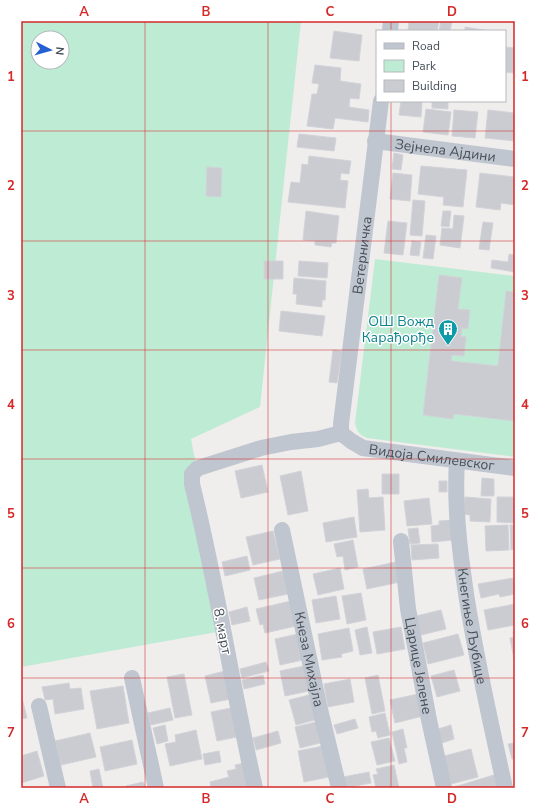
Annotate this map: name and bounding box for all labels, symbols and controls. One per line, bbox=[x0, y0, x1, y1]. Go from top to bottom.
text: A bbox=[79, 3, 89, 21]
text: B bbox=[202, 3, 211, 21]
text: C bbox=[326, 3, 335, 21]
text: D bbox=[447, 3, 457, 21]
north arrow bbox=[30, 30, 70, 70]
legend bbox=[376, 30, 506, 102]
text: Road bbox=[412, 38, 440, 54]
text: N bbox=[52, 46, 67, 56]
text: Park bbox=[412, 58, 437, 74]
text: 1 bbox=[7, 68, 15, 86]
text: 1 bbox=[521, 68, 529, 86]
text: Building bbox=[412, 78, 457, 94]
street label: Зејнела Ајдини bbox=[394, 135, 497, 166]
text: 2 bbox=[7, 177, 15, 195]
text: 2 bbox=[521, 177, 529, 195]
street label: Ветерничка bbox=[348, 215, 377, 295]
text: 3 bbox=[7, 287, 15, 305]
text: 3 bbox=[521, 287, 529, 305]
place label: ОШ Вожд Карађорђе bbox=[362, 312, 434, 347]
building icon: ОШ Вожд Карађорђе bbox=[437, 318, 459, 346]
text: 4 bbox=[7, 396, 15, 414]
text: 4 bbox=[521, 396, 529, 414]
street label: Видоја Смилевског bbox=[368, 440, 496, 475]
text: 5 bbox=[7, 505, 15, 523]
text: 5 bbox=[521, 505, 529, 523]
street label: Кнегиње Љубице bbox=[452, 567, 491, 686]
street label: 8. март bbox=[209, 606, 236, 656]
street label: Кнеза Михајла bbox=[289, 610, 328, 709]
text: 6 bbox=[7, 615, 15, 633]
text: 6 bbox=[521, 615, 529, 633]
street label: Царице Јелене bbox=[400, 616, 437, 716]
text: 7 bbox=[7, 724, 15, 742]
text: 7 bbox=[521, 724, 529, 742]
text: A bbox=[79, 790, 89, 808]
text: B bbox=[202, 790, 211, 808]
text: C bbox=[326, 790, 335, 808]
text: D bbox=[447, 790, 457, 808]

